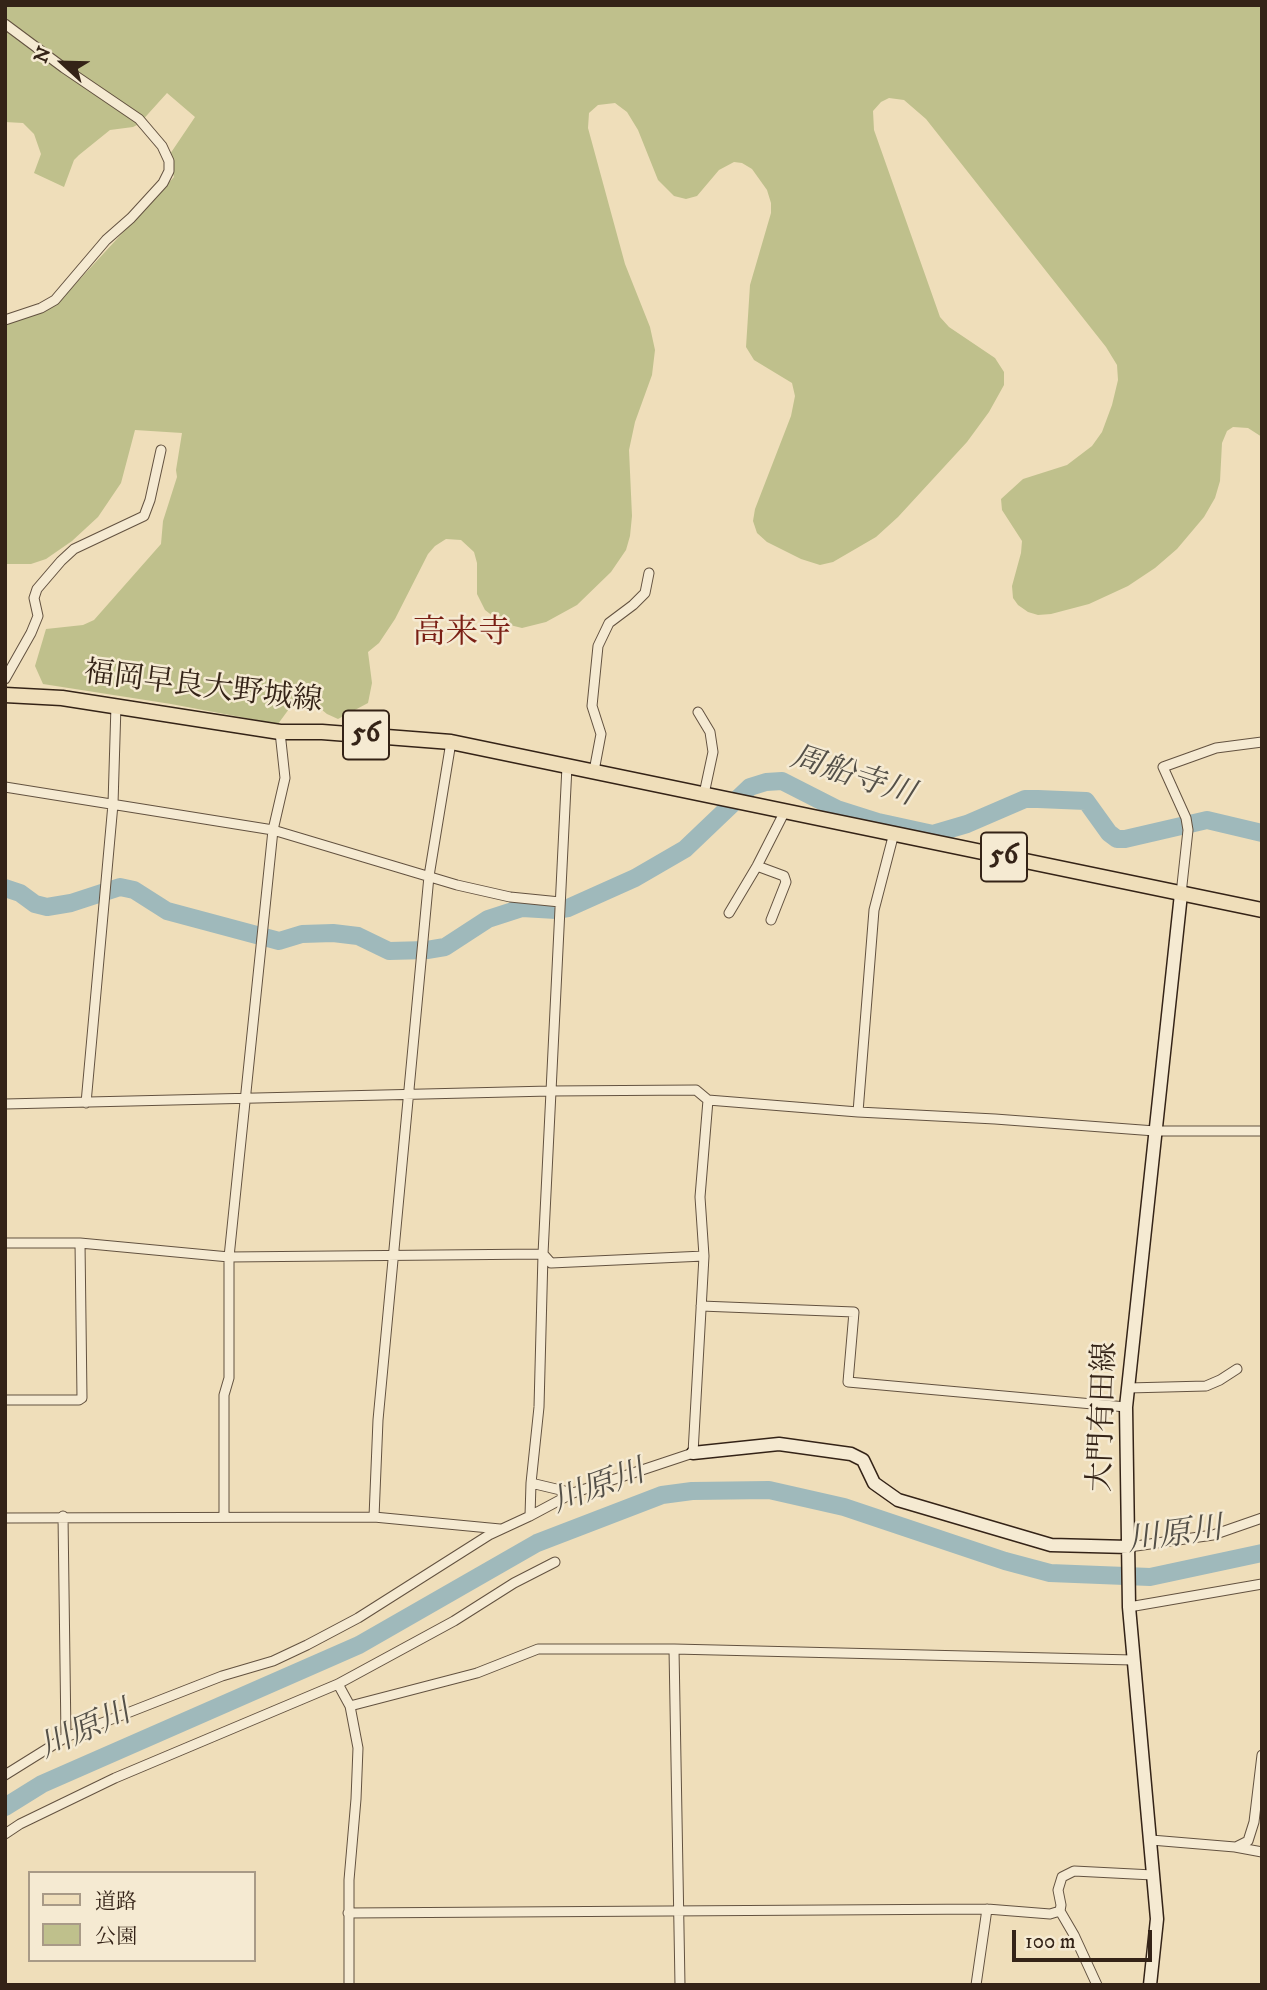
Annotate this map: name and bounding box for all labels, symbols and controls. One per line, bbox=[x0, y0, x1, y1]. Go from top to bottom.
north arrow bbox=[28, 28, 98, 98]
text: N bbox=[29, 43, 57, 66]
district label: 高来寺 bbox=[413, 615, 511, 655]
street label: 福岡早良大野城線 bbox=[82, 657, 324, 721]
road number: 56 bbox=[343, 710, 389, 760]
water label: 周船寺川 bbox=[785, 740, 919, 816]
road number: 56 bbox=[981, 832, 1027, 882]
street label: 大門有田線 bbox=[1084, 1341, 1126, 1493]
water label: 川原川 bbox=[547, 1455, 651, 1523]
water label: 川原川 bbox=[1125, 1511, 1225, 1563]
water label: 川原川 bbox=[34, 1695, 138, 1769]
legend bbox=[28, 1871, 256, 1962]
text: 道路 bbox=[95, 1889, 137, 1915]
scale bar bbox=[1015, 1916, 1155, 1960]
text: 公園 bbox=[95, 1924, 137, 1950]
text: 100 m bbox=[1025, 1929, 1076, 1955]

